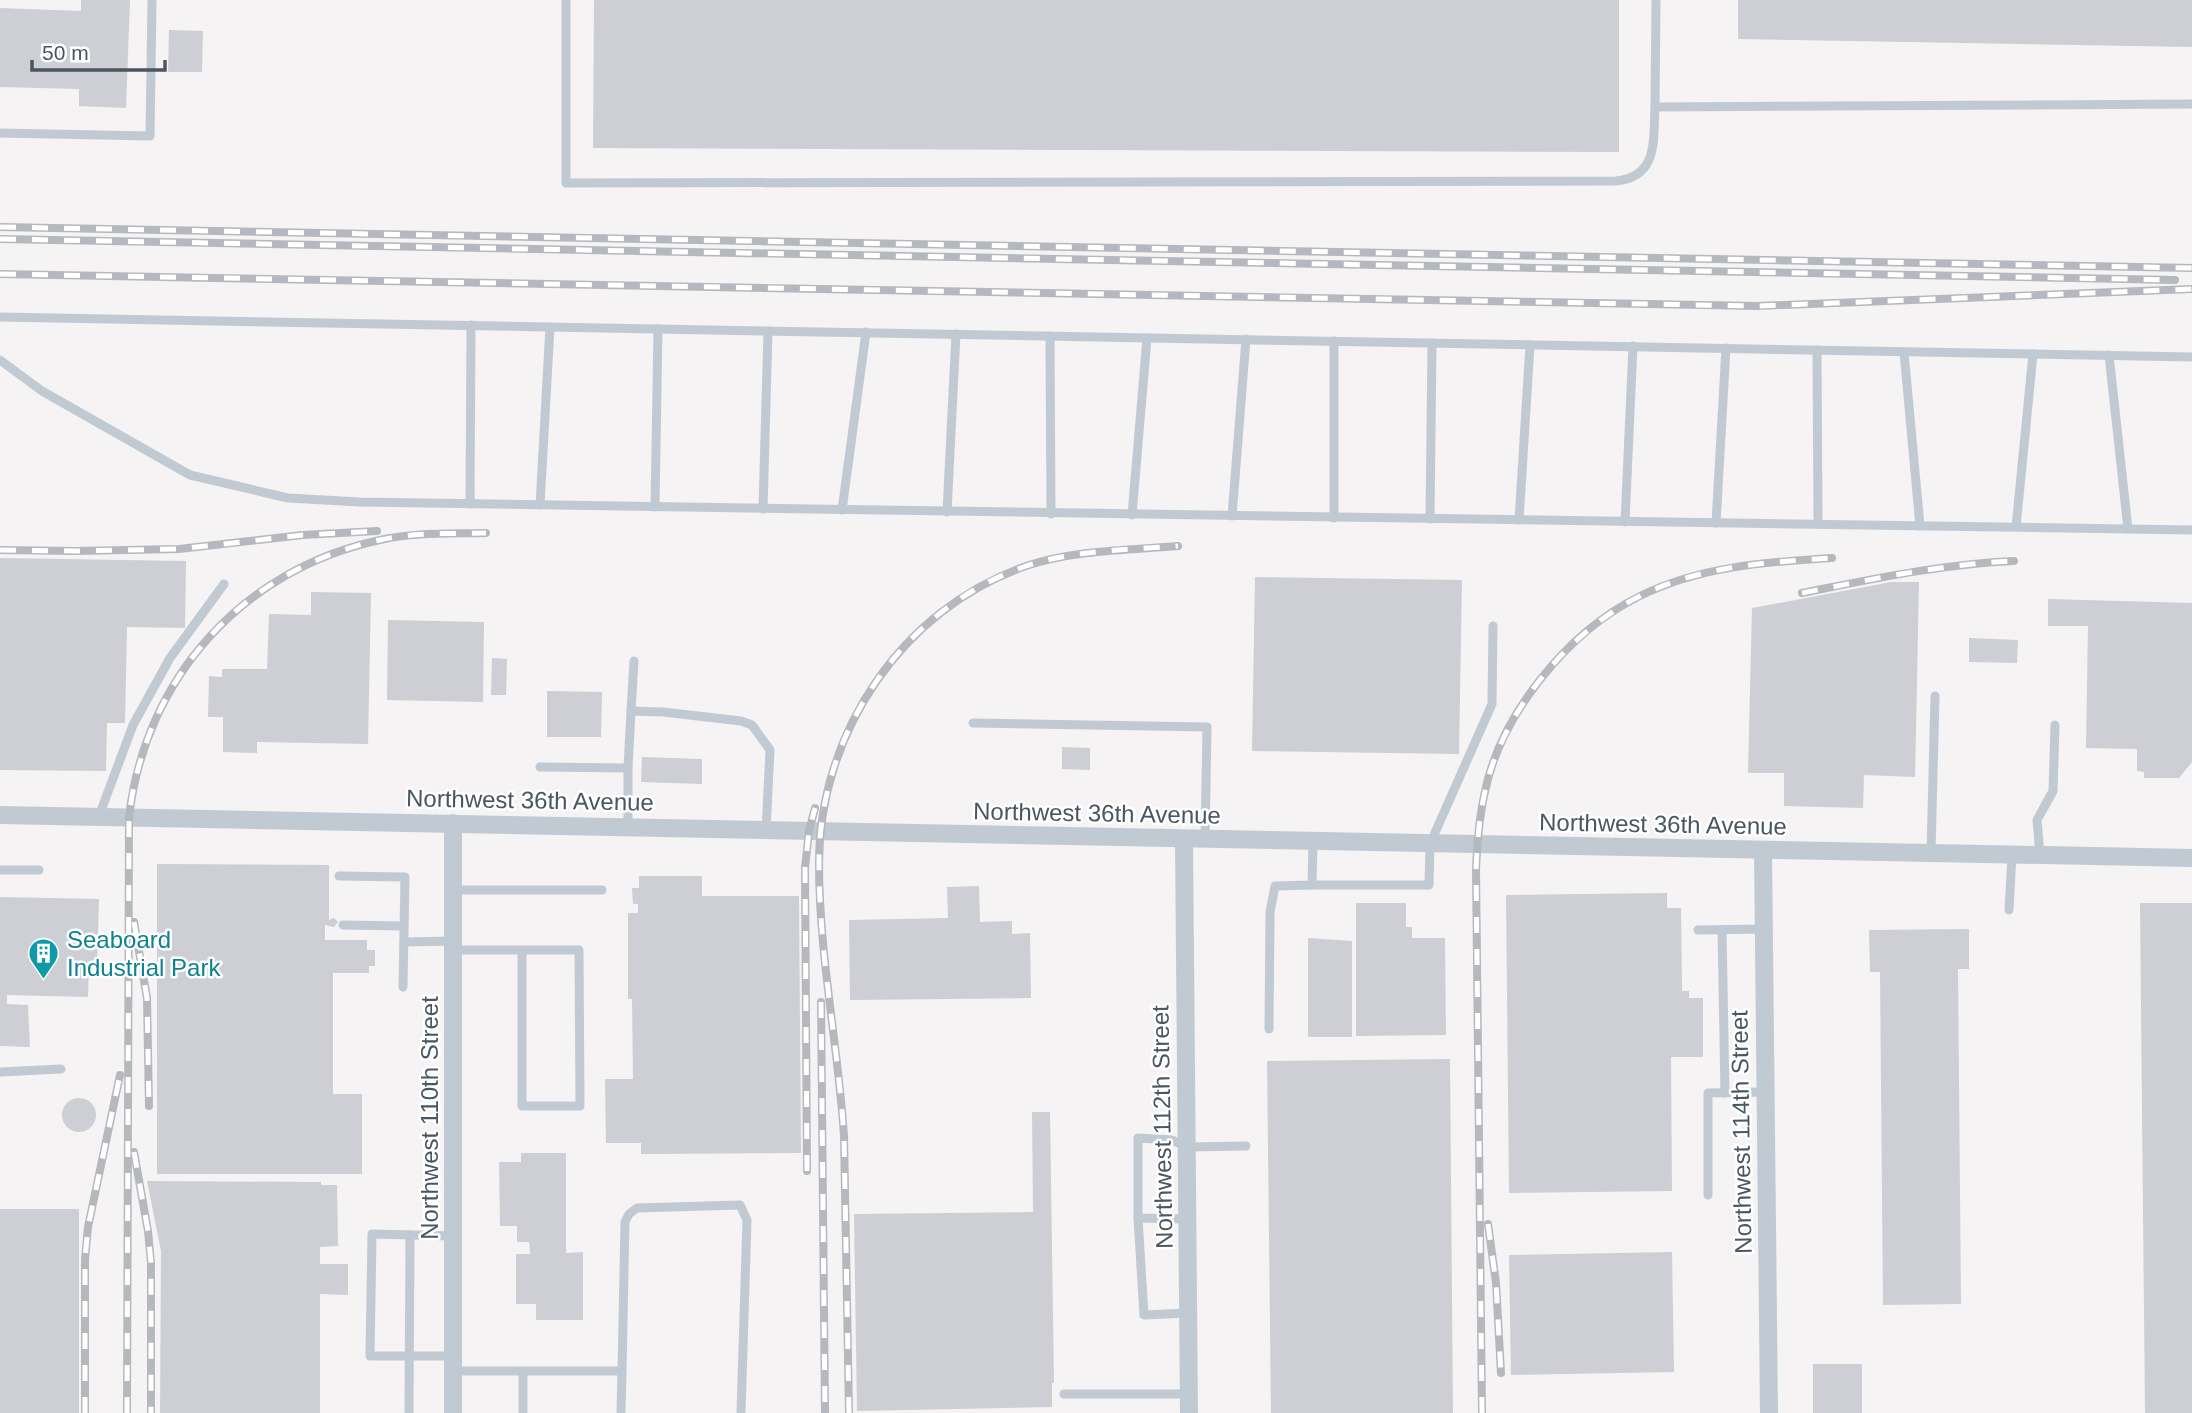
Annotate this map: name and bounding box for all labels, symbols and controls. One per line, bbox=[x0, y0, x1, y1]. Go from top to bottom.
scale bar bbox=[32, 28, 164, 72]
text: 50 m bbox=[42, 41, 89, 64]
street label: Northwest 36th Avenue bbox=[406, 784, 654, 816]
street label: Northwest 36th Avenue bbox=[973, 797, 1221, 829]
street label: Northwest 36th Avenue bbox=[1539, 808, 1787, 840]
place label: Seaboard Industrial Park bbox=[67, 926, 221, 981]
building icon: Seaboard Industrial Park bbox=[27, 936, 61, 980]
street label: Northwest 110th Street bbox=[416, 996, 443, 1240]
street label: Northwest 112th Street bbox=[1146, 1005, 1178, 1249]
street label: Northwest 114th Street bbox=[1725, 1010, 1757, 1254]

